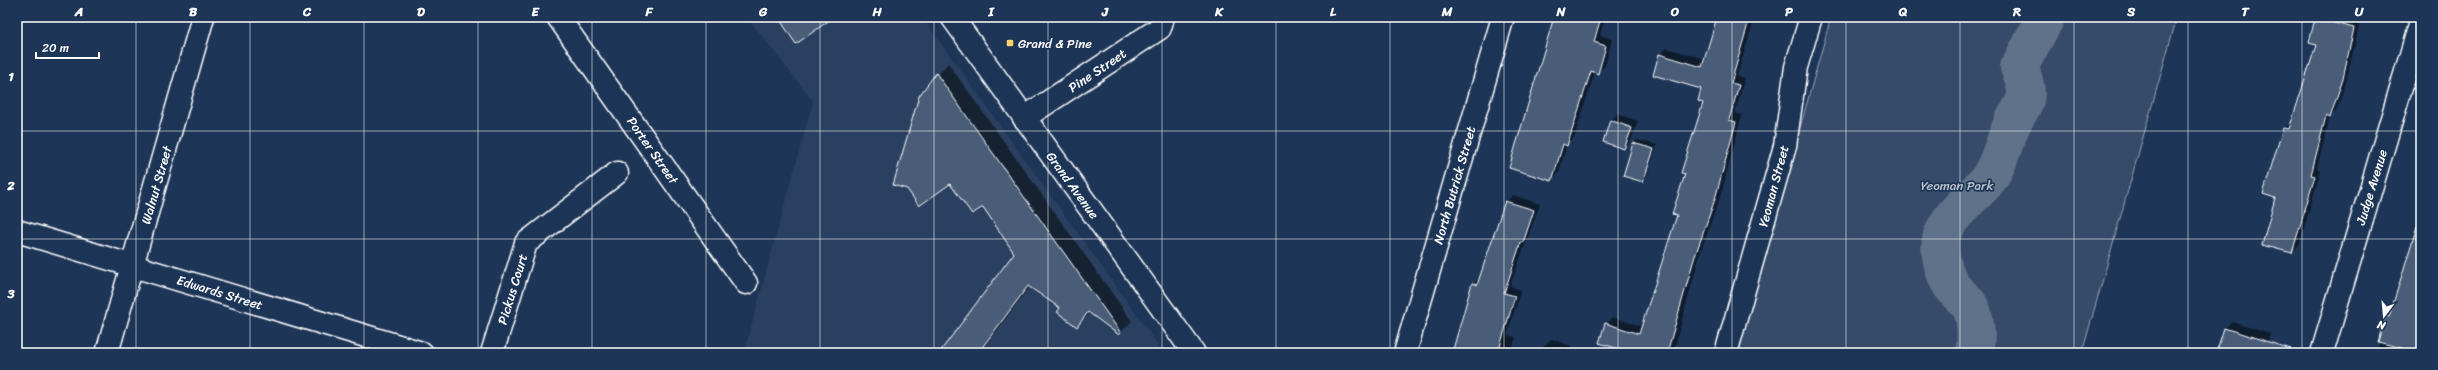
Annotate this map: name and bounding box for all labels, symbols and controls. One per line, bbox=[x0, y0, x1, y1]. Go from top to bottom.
text: A bbox=[74, 0, 83, 23]
text: B bbox=[189, 0, 198, 23]
text: C bbox=[302, 0, 312, 23]
text: D bbox=[417, 0, 425, 23]
text: E bbox=[531, 0, 540, 23]
text: F bbox=[644, 0, 653, 23]
text: G bbox=[758, 0, 768, 23]
text: H bbox=[871, 0, 882, 23]
text: I bbox=[987, 0, 995, 23]
text: J bbox=[1101, 0, 1109, 23]
text: K bbox=[1214, 0, 1224, 23]
text: L bbox=[1330, 0, 1337, 23]
text: M bbox=[1441, 0, 1453, 23]
text: N bbox=[1555, 0, 1566, 23]
text: O bbox=[1670, 0, 1680, 23]
text: P bbox=[1785, 0, 1793, 23]
text: Q bbox=[1898, 0, 1908, 23]
text: R bbox=[2012, 0, 2021, 23]
text: S bbox=[2126, 0, 2136, 23]
text: T bbox=[2241, 0, 2250, 23]
text: U bbox=[2355, 0, 2365, 23]
place label: Grand & Pine bbox=[1018, 32, 1092, 55]
scale bar bbox=[36, 34, 99, 60]
text: 20 m bbox=[42, 37, 69, 59]
marker: Grand & Pine bbox=[1005, 38, 1015, 48]
street label: Pine Street bbox=[1063, 42, 1131, 99]
text: 1 bbox=[8, 65, 14, 88]
street label: Porter Street bbox=[621, 112, 685, 190]
street label: North Butrick Street bbox=[1427, 123, 1482, 247]
street label: Yeoman Street bbox=[1752, 142, 1796, 230]
street label: Walnut Street bbox=[134, 143, 179, 227]
street label: Judge Avenue bbox=[2349, 146, 2394, 229]
street label: Grand Avenue bbox=[1040, 147, 1105, 224]
text: 2 bbox=[6, 174, 15, 197]
park label: Yeoman Park bbox=[1921, 174, 1993, 197]
street label: Pickus Court bbox=[491, 251, 534, 327]
street label: Edwards Street bbox=[174, 268, 266, 317]
text: 3 bbox=[6, 282, 15, 305]
north arrow bbox=[2364, 296, 2404, 336]
text: N bbox=[2375, 315, 2389, 336]

